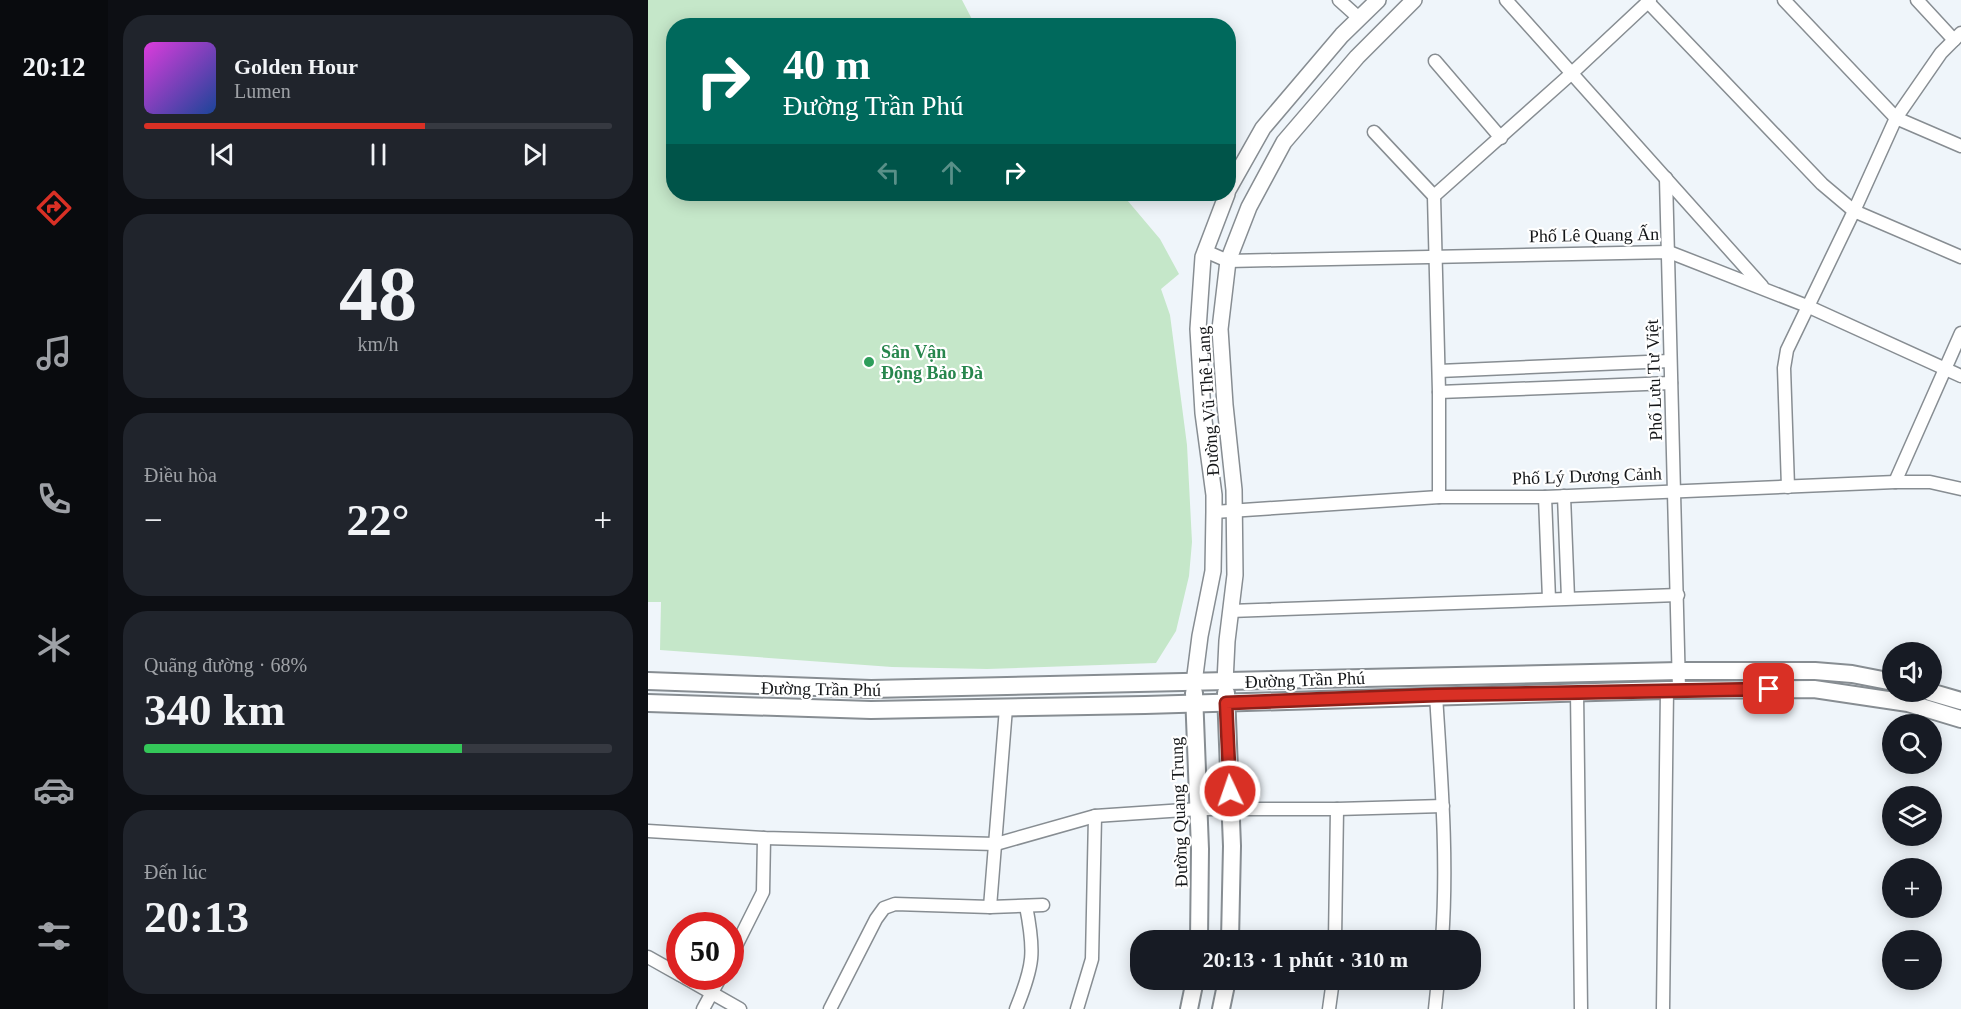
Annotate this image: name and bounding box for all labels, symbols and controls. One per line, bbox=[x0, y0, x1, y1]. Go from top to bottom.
icon: right bbox=[684, 42, 762, 120]
text: 40 m bbox=[783, 42, 871, 88]
text: 20:12 bbox=[23, 52, 86, 82]
text: Golden Hour bbox=[234, 54, 358, 79]
text: Lumen bbox=[234, 80, 291, 102]
text: Đường Trần Phú bbox=[783, 91, 963, 121]
icon: previous bbox=[206, 138, 239, 171]
icon: pause bbox=[362, 138, 395, 171]
icon: next bbox=[518, 138, 551, 171]
icon: left bbox=[872, 156, 905, 189]
icon: ahead bbox=[935, 156, 968, 189]
icon: right bbox=[998, 156, 1031, 189]
icon: directions bbox=[33, 187, 75, 229]
street label: Phố Lê Quang Ấn bbox=[1529, 223, 1659, 246]
text: 48 bbox=[339, 250, 417, 337]
street label: Phố Lưu Tư Việt bbox=[1642, 319, 1666, 441]
street label: Đường Vũ Thê Lang bbox=[1193, 325, 1223, 477]
icon: music bbox=[33, 332, 75, 374]
text: km/h bbox=[357, 333, 399, 355]
place label: Sân Vận Động Bảo Đà bbox=[881, 342, 983, 383]
marker: Sân Vận Động Bảo Đà bbox=[862, 355, 876, 369]
street label: Phố Lý Dương Cảnh bbox=[1512, 463, 1662, 489]
text: Điều hòa bbox=[144, 464, 217, 486]
icon: phone bbox=[33, 478, 75, 520]
text: 22° bbox=[347, 495, 410, 545]
text: − bbox=[144, 502, 163, 538]
text: + bbox=[593, 502, 612, 538]
icon: climate bbox=[33, 624, 75, 666]
map controls bbox=[1882, 642, 1942, 990]
button: sound bbox=[1882, 642, 1942, 702]
text: Quãng đường · 68% bbox=[144, 654, 307, 676]
pin bbox=[1743, 663, 1794, 714]
street label: Đường Trần Phú bbox=[1245, 668, 1365, 692]
icon: arrive bbox=[1752, 672, 1785, 705]
street label: Đường Trần Phú bbox=[761, 678, 881, 700]
text: 340 km bbox=[144, 685, 285, 735]
button: search bbox=[1882, 714, 1942, 774]
street label: Đường Quang Trung bbox=[1166, 737, 1192, 887]
position arrow bbox=[1198, 759, 1262, 823]
icon: car bbox=[33, 769, 75, 811]
button: layers bbox=[1882, 786, 1942, 846]
button: + bbox=[1882, 858, 1942, 918]
text: Đến lúc bbox=[144, 861, 207, 883]
text: 20:13 bbox=[144, 892, 249, 942]
speed limit sign: 50 bbox=[666, 912, 744, 990]
icon: filters bbox=[33, 915, 75, 957]
button: − bbox=[1882, 930, 1942, 990]
text: 20:13 · 1 phút · 310 m bbox=[1203, 947, 1408, 972]

